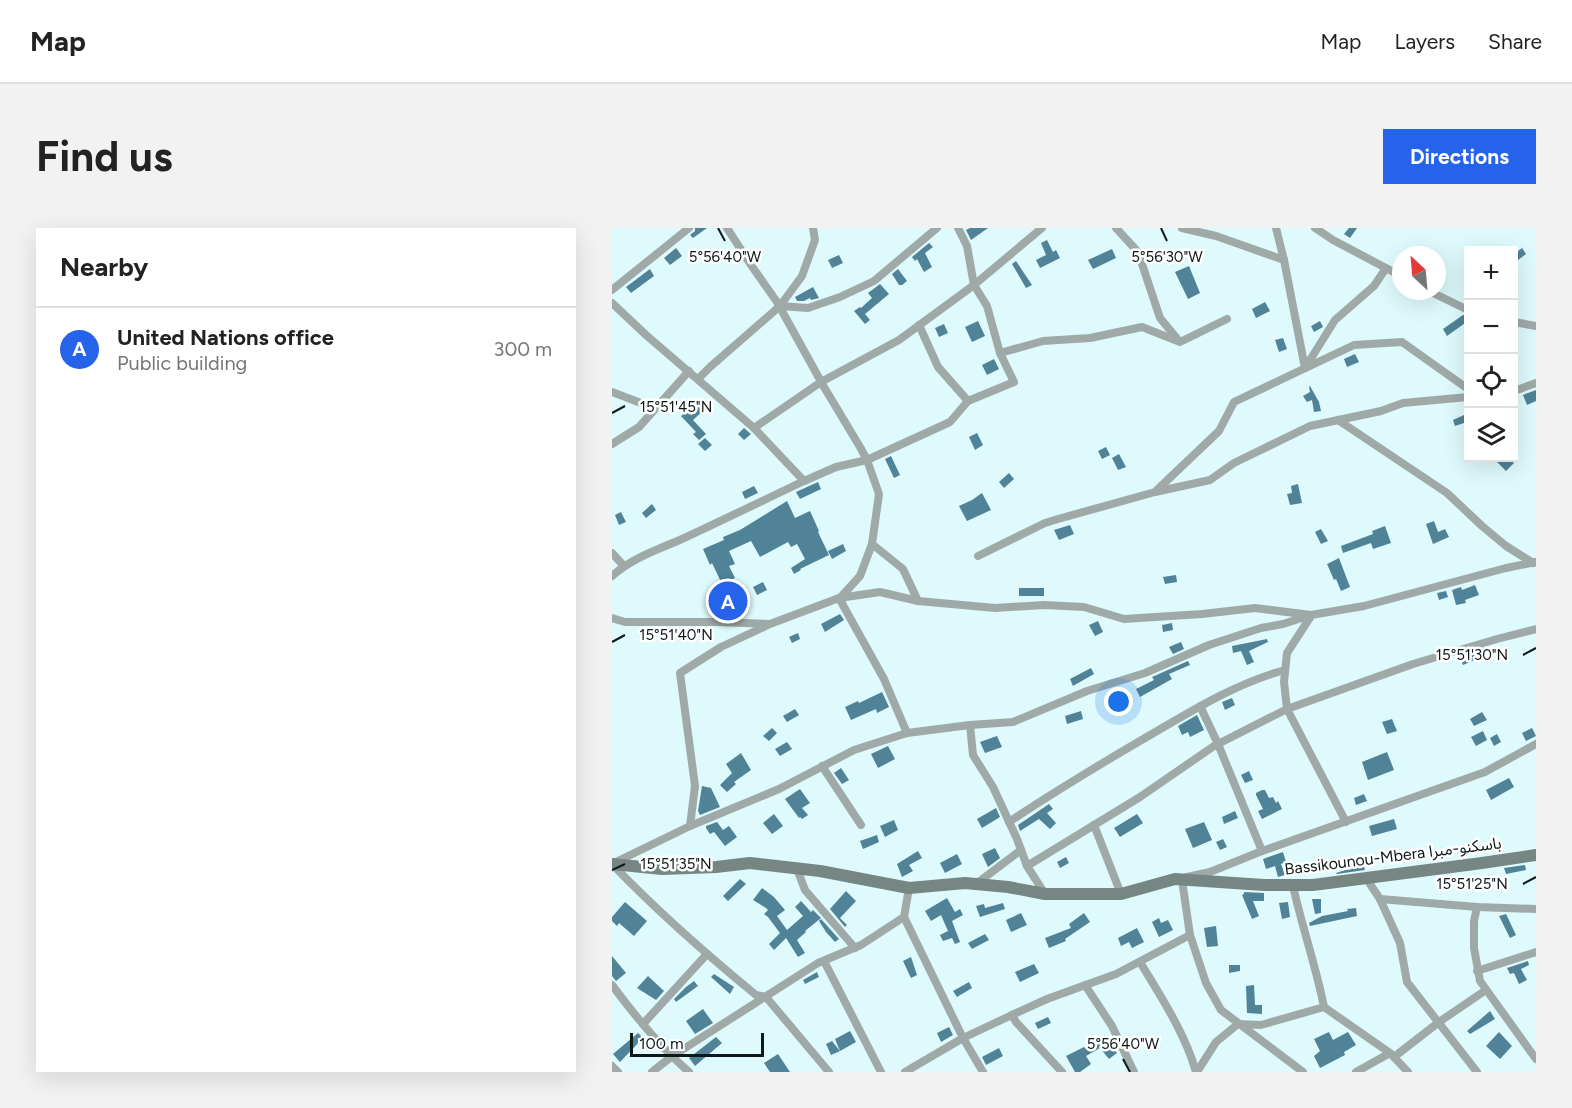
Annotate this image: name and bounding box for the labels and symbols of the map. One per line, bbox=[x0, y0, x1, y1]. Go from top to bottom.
north arrow bbox=[1392, 246, 1446, 300]
text: 5°56'40"W bbox=[689, 248, 762, 266]
text: 5°56'30"W bbox=[1131, 248, 1203, 266]
text: 15°51'45"N bbox=[640, 398, 712, 416]
pin: A bbox=[708, 578, 748, 623]
text: 15°51'40"N bbox=[639, 626, 713, 644]
text: 15°51'30"N bbox=[1436, 646, 1508, 664]
your location bbox=[1104, 687, 1133, 716]
street label: Bassikounou-Mbera باسكنو-مبرا bbox=[1283, 833, 1503, 879]
text: 15°51'35"N bbox=[640, 855, 712, 873]
text: 15°51'25"N bbox=[1436, 875, 1508, 893]
scale bar bbox=[630, 1030, 764, 1058]
text: 5°56'40"W bbox=[1087, 1035, 1160, 1053]

